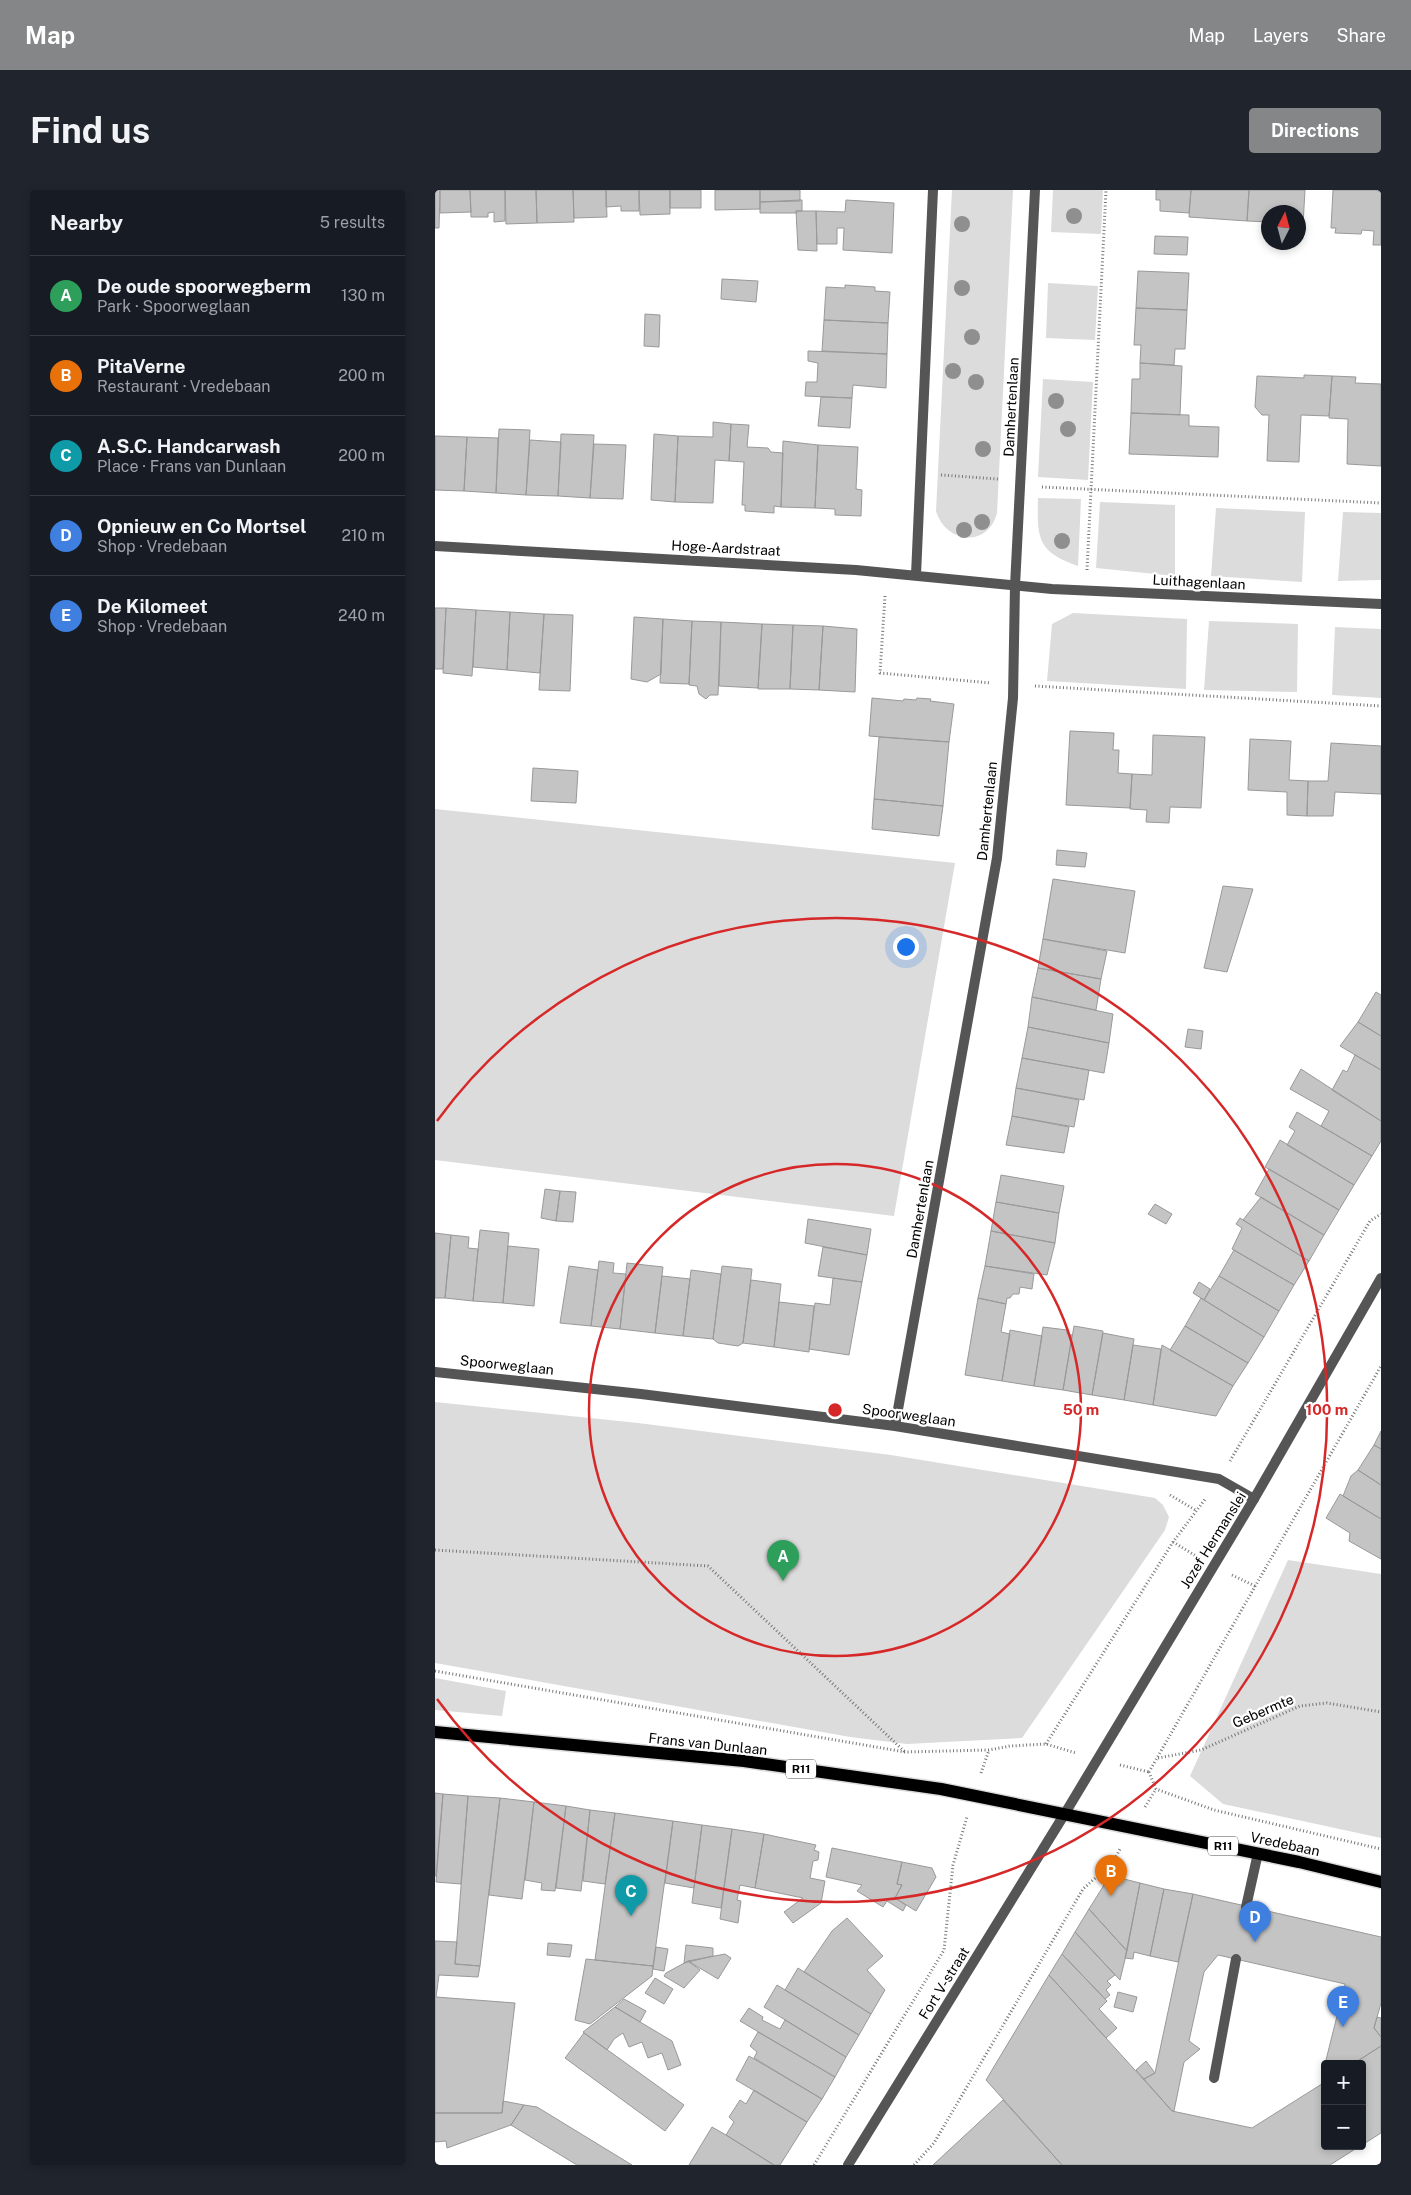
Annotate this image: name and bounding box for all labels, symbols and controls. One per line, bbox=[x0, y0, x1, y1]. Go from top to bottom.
text: Map bbox=[25, 21, 75, 49]
text: Map bbox=[1189, 25, 1225, 46]
text: Layers bbox=[1253, 25, 1309, 46]
text: Share bbox=[1337, 25, 1386, 46]
button: Directions bbox=[1249, 108, 1381, 153]
text: Find us bbox=[30, 110, 150, 151]
north arrow bbox=[1261, 205, 1306, 250]
text: Nearby bbox=[50, 210, 123, 235]
text: 5 results bbox=[320, 213, 385, 232]
text: De oude spoorwegberm bbox=[97, 275, 311, 297]
text: A bbox=[60, 286, 72, 305]
text: 130 m bbox=[341, 286, 385, 305]
text: Park · Spoorweglaan bbox=[97, 297, 250, 316]
text: PitaVerne bbox=[97, 355, 185, 377]
street label: Damhertenlaan bbox=[1000, 357, 1022, 457]
text: B bbox=[61, 366, 71, 385]
text: 200 m bbox=[338, 366, 385, 385]
text: Restaurant · Vredebaan bbox=[97, 377, 271, 396]
text: A.S.C. Handcarwash bbox=[97, 435, 281, 457]
text: C bbox=[60, 446, 72, 465]
text: 200 m bbox=[338, 446, 385, 465]
text: Place · Frans van Dunlaan bbox=[97, 457, 286, 476]
text: Opnieuw en Co Mortsel bbox=[97, 515, 307, 537]
text: D bbox=[60, 526, 72, 545]
text: 210 m bbox=[341, 526, 385, 545]
text: Shop · Vredebaan bbox=[97, 537, 227, 556]
street label: Hoge-Aardstraat bbox=[671, 537, 781, 559]
street label: Luithagenlaan bbox=[1152, 572, 1246, 592]
text: De Kilomeet bbox=[97, 595, 208, 617]
text: E bbox=[61, 606, 71, 625]
text: 240 m bbox=[338, 606, 385, 625]
text: Shop · Vredebaan bbox=[97, 617, 227, 636]
street label: Damhertenlaan bbox=[974, 761, 1000, 861]
your location bbox=[893, 934, 919, 960]
street label: Damhertenlaan bbox=[903, 1158, 937, 1260]
street label: Spoorweglaan bbox=[459, 1352, 555, 1378]
centre of rings bbox=[826, 1401, 844, 1419]
street label: Spoorweglaan bbox=[861, 1401, 957, 1429]
text: 50 m bbox=[1063, 1401, 1099, 1418]
text: 100 m bbox=[1306, 1401, 1348, 1418]
street label: Jozef Hermanslei bbox=[1177, 1489, 1249, 1591]
pin: A bbox=[767, 1540, 799, 1581]
street label: Gebermte bbox=[1230, 1691, 1296, 1731]
street label: Frans van Dunlaan bbox=[648, 1730, 768, 1758]
road number: R11 bbox=[786, 1760, 816, 1778]
street label: Vredebaan bbox=[1249, 1829, 1321, 1859]
road number: R11 bbox=[1208, 1836, 1238, 1855]
pin: B bbox=[1095, 1855, 1127, 1896]
pin: C bbox=[615, 1875, 647, 1916]
pin: D bbox=[1239, 1901, 1271, 1942]
street label: Fort V-straat bbox=[915, 1944, 973, 2022]
pin: E bbox=[1327, 1986, 1359, 2027]
map controls bbox=[1321, 2060, 1366, 2150]
button: + bbox=[1321, 2060, 1366, 2105]
button: − bbox=[1321, 2105, 1366, 2150]

